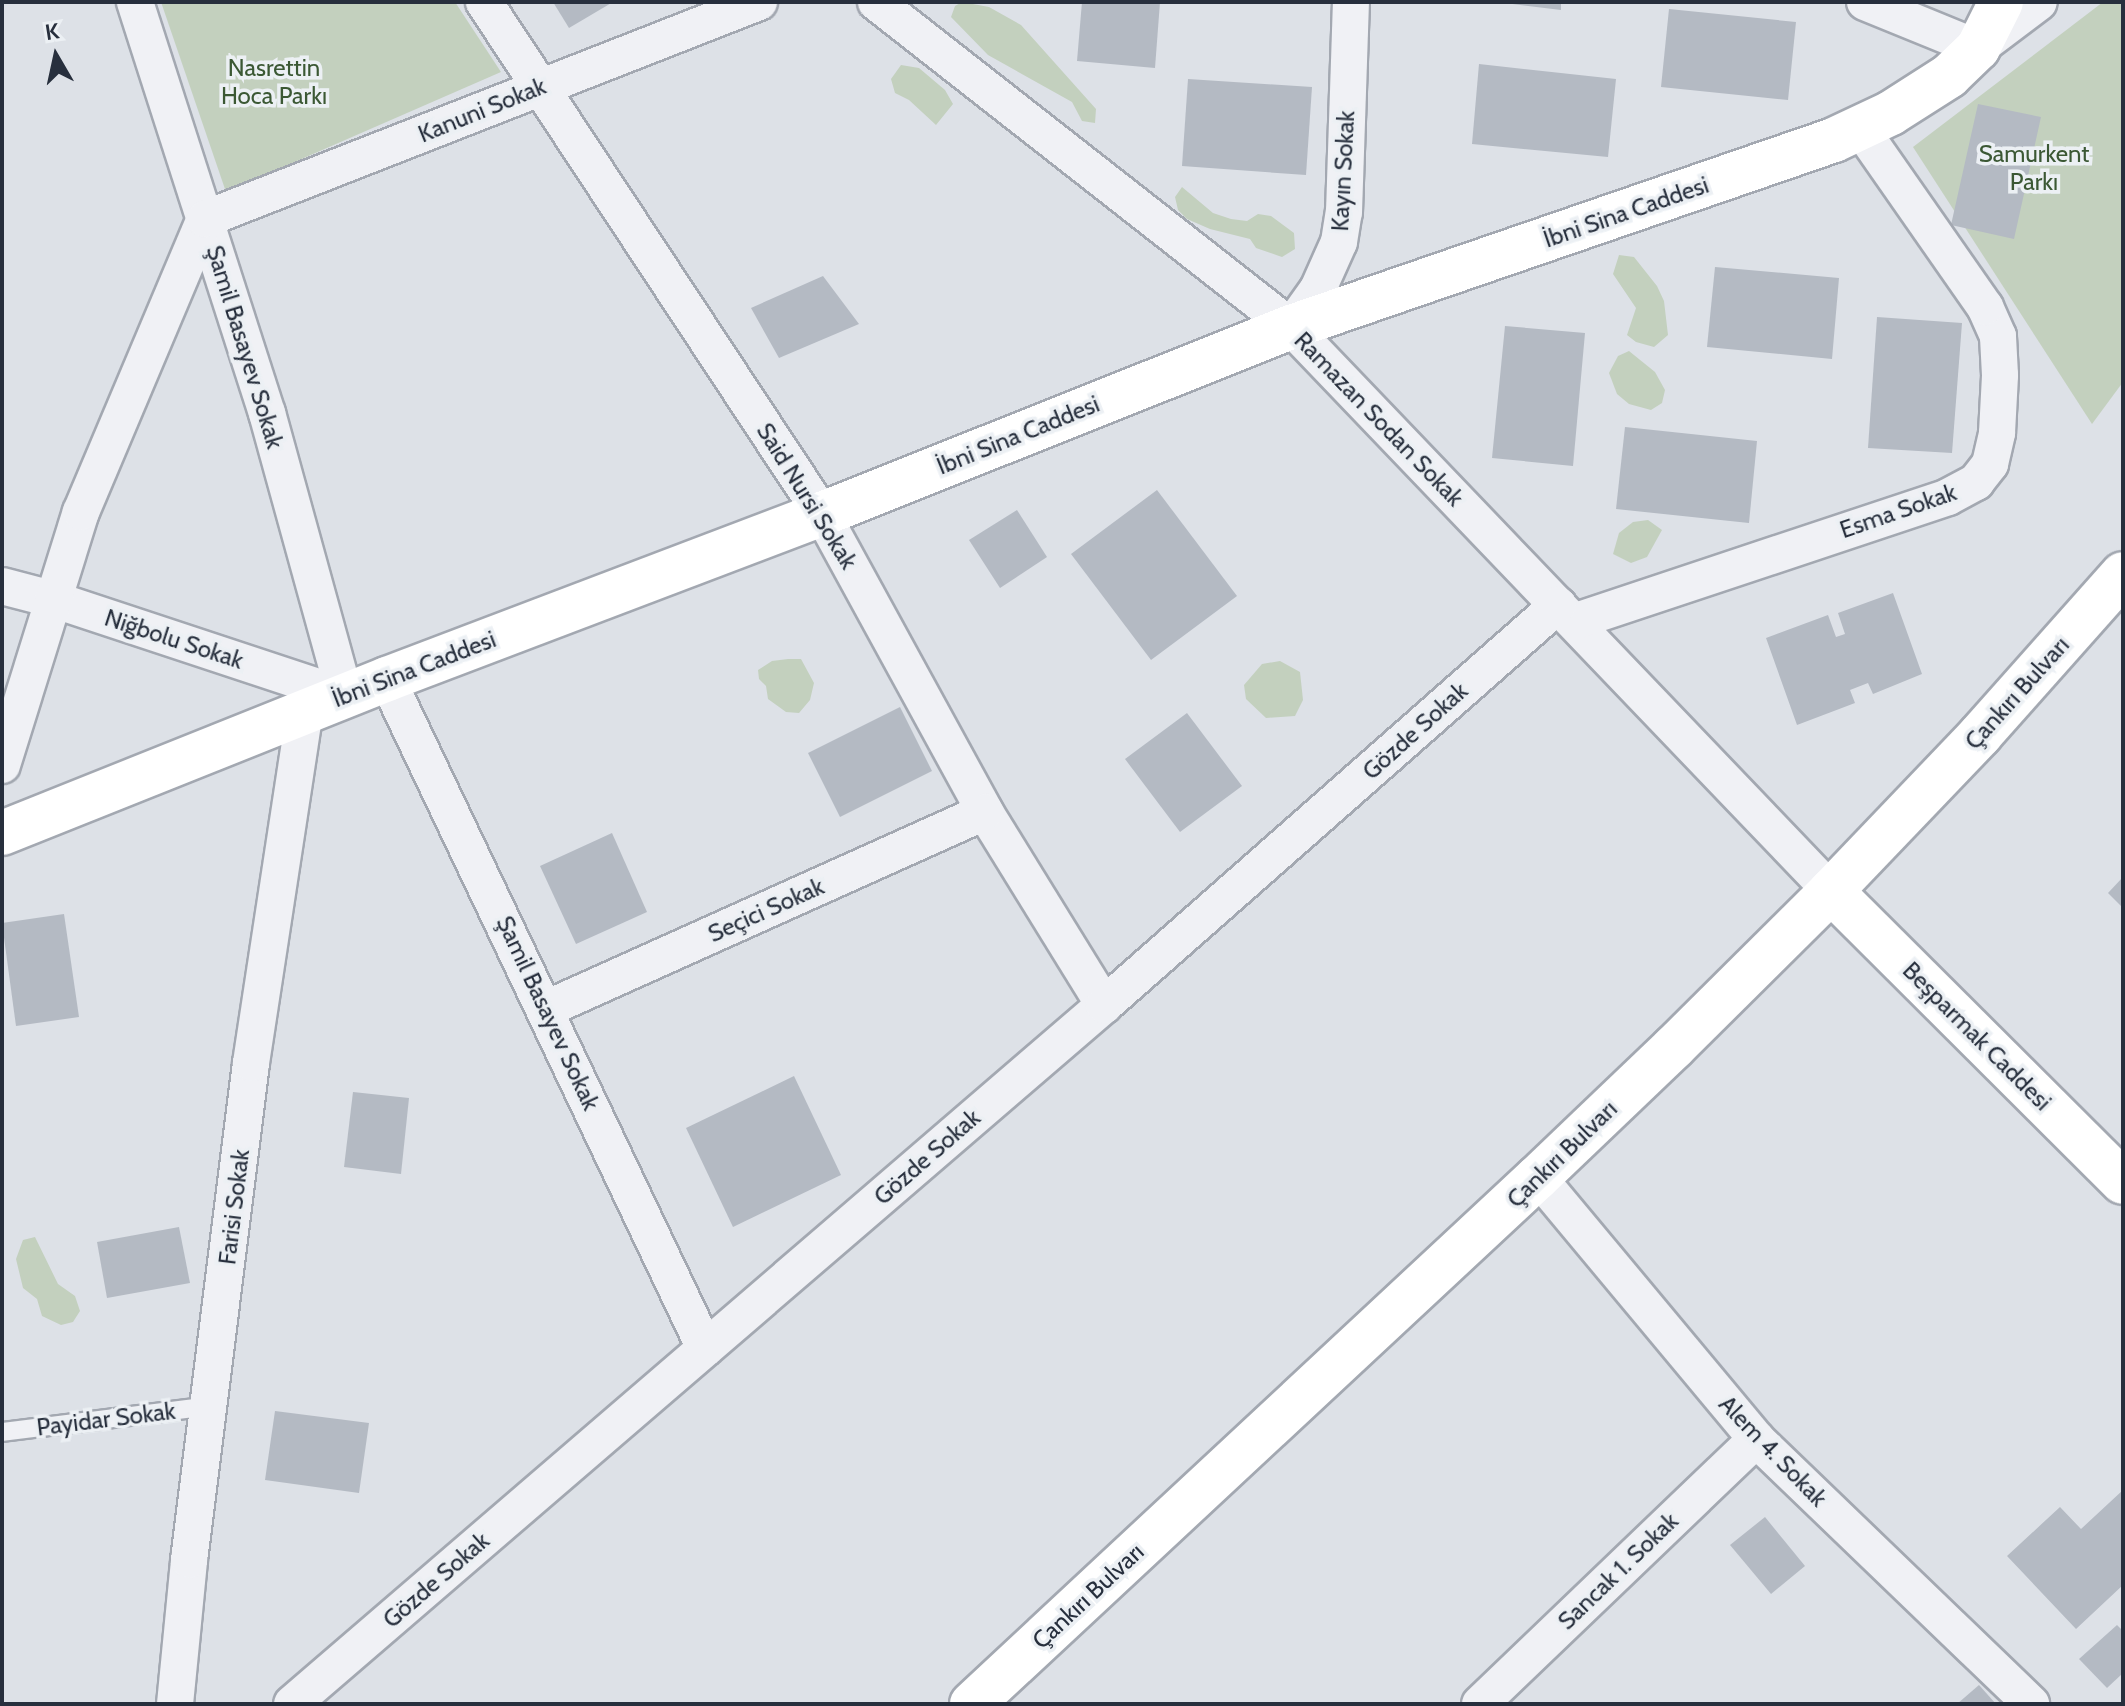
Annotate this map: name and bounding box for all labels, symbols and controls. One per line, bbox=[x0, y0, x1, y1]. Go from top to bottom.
north arrow bbox=[16, 16, 96, 96]
text: K bbox=[43, 17, 61, 46]
park label: Nasrettin Hoca Parkı bbox=[221, 54, 327, 110]
street label: Kanuni Sokak bbox=[414, 71, 550, 149]
street label: Kayın Sokak bbox=[1325, 110, 1361, 232]
park label: Samurkent Parkı bbox=[1979, 140, 2089, 196]
street label: İbni Sina Caddesi bbox=[1540, 170, 1712, 254]
street label: Şamil Basayev Sokak bbox=[200, 242, 290, 452]
street label: Ramazan Sodan Sokak bbox=[1288, 326, 1470, 512]
street label: İbni Sina Caddesi bbox=[932, 389, 1104, 481]
street label: Said Nursi Sokak bbox=[751, 418, 863, 574]
street label: Esma Sokak bbox=[1836, 478, 1960, 544]
street label: Niğbolu Sokak bbox=[101, 603, 247, 675]
street label: İbni Sina Caddesi bbox=[328, 625, 500, 713]
street label: Çankırı Bulvarı bbox=[1959, 631, 2075, 755]
street label: Gözde Sokak bbox=[1357, 676, 1473, 786]
street label: Seçici Sokak bbox=[704, 872, 828, 948]
street label: Şamil Basayev Sokak bbox=[490, 911, 606, 1115]
street label: Beşparmak Caddesi bbox=[1897, 956, 2057, 1116]
street label: Çankırı Bulvarı bbox=[1501, 1094, 1623, 1214]
street label: Gözde Sokak bbox=[868, 1103, 986, 1211]
street label: Farisi Sokak bbox=[213, 1148, 255, 1266]
street label: Alem 4. Sokak bbox=[1713, 1390, 1833, 1512]
street label: Payidar Sokak bbox=[35, 1396, 177, 1442]
street label: Sancak 1. Sokak bbox=[1552, 1507, 1684, 1635]
street label: Gözde Sokak bbox=[377, 1526, 495, 1634]
street label: Çankırı Bulvarı bbox=[1026, 1537, 1150, 1655]

